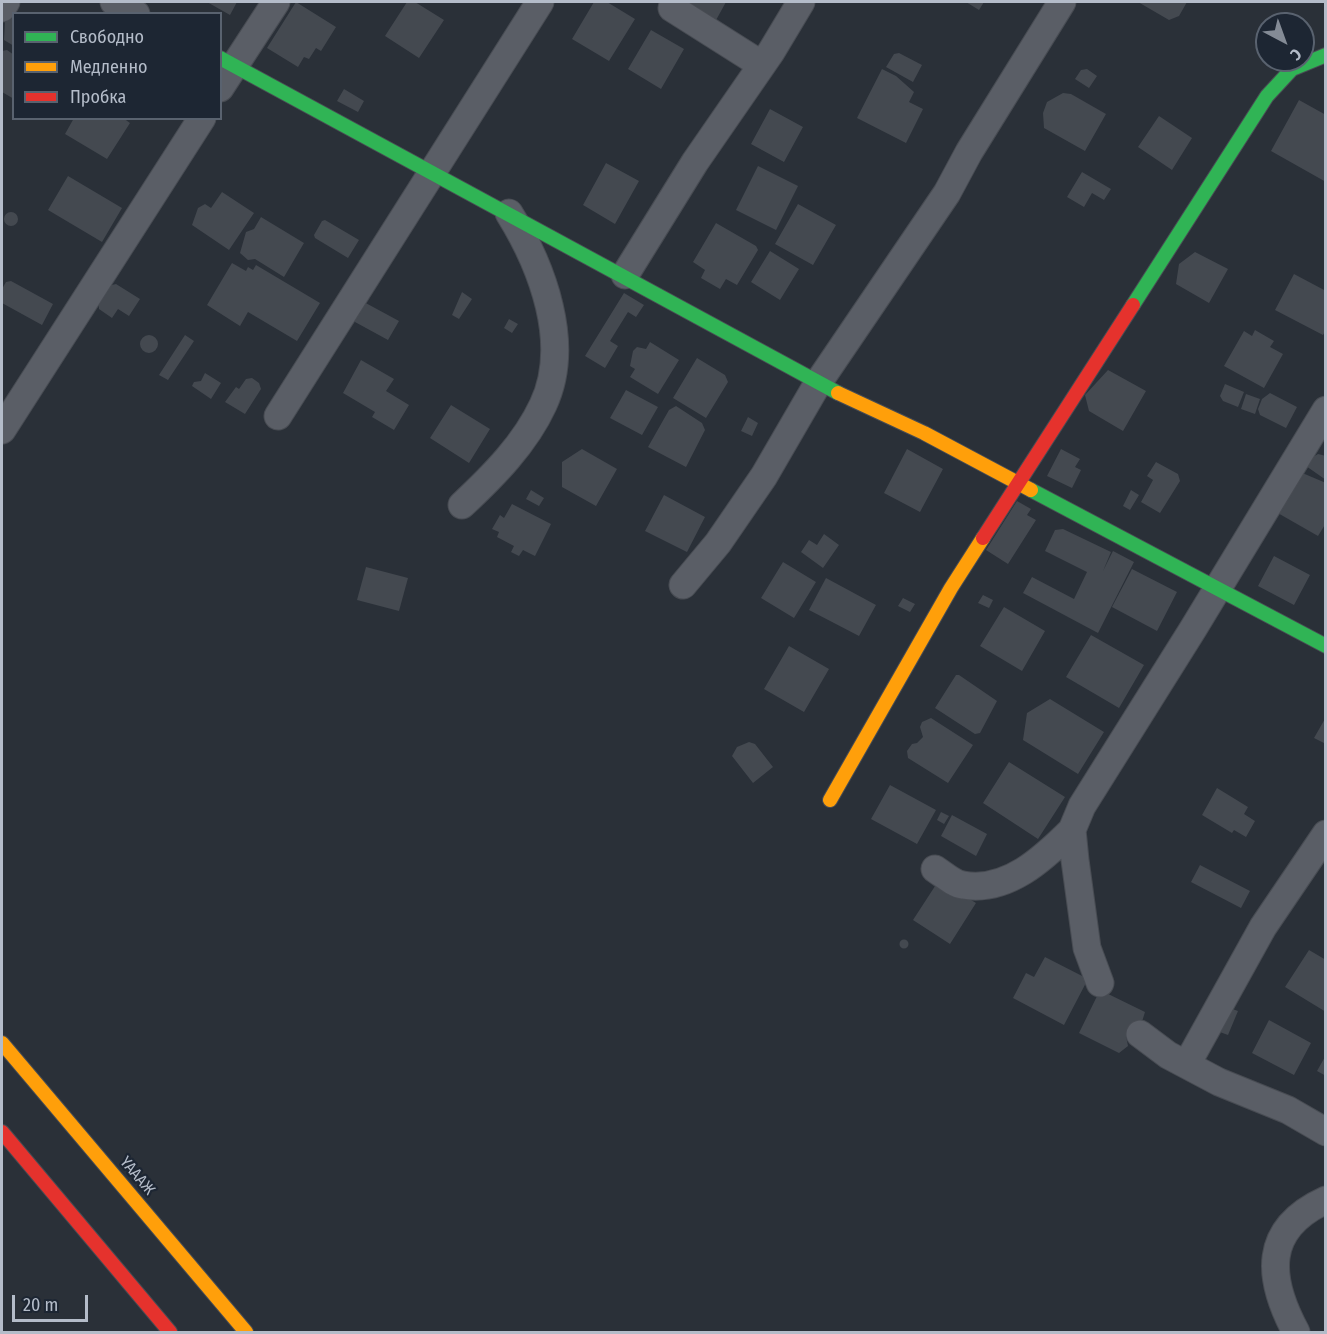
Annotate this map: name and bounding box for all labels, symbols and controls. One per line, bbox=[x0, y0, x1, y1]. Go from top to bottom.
legend bbox=[12, 12, 222, 120]
north arrow bbox=[1255, 12, 1315, 72]
text: Свободно bbox=[70, 26, 144, 48]
text: С bbox=[1286, 45, 1305, 64]
text: Медленно bbox=[70, 56, 148, 78]
text: Пробка bbox=[70, 86, 126, 108]
street label: ҮАААЖ bbox=[115, 1153, 159, 1199]
scale bar bbox=[15, 1283, 92, 1321]
text: 20 m bbox=[23, 1294, 58, 1316]

